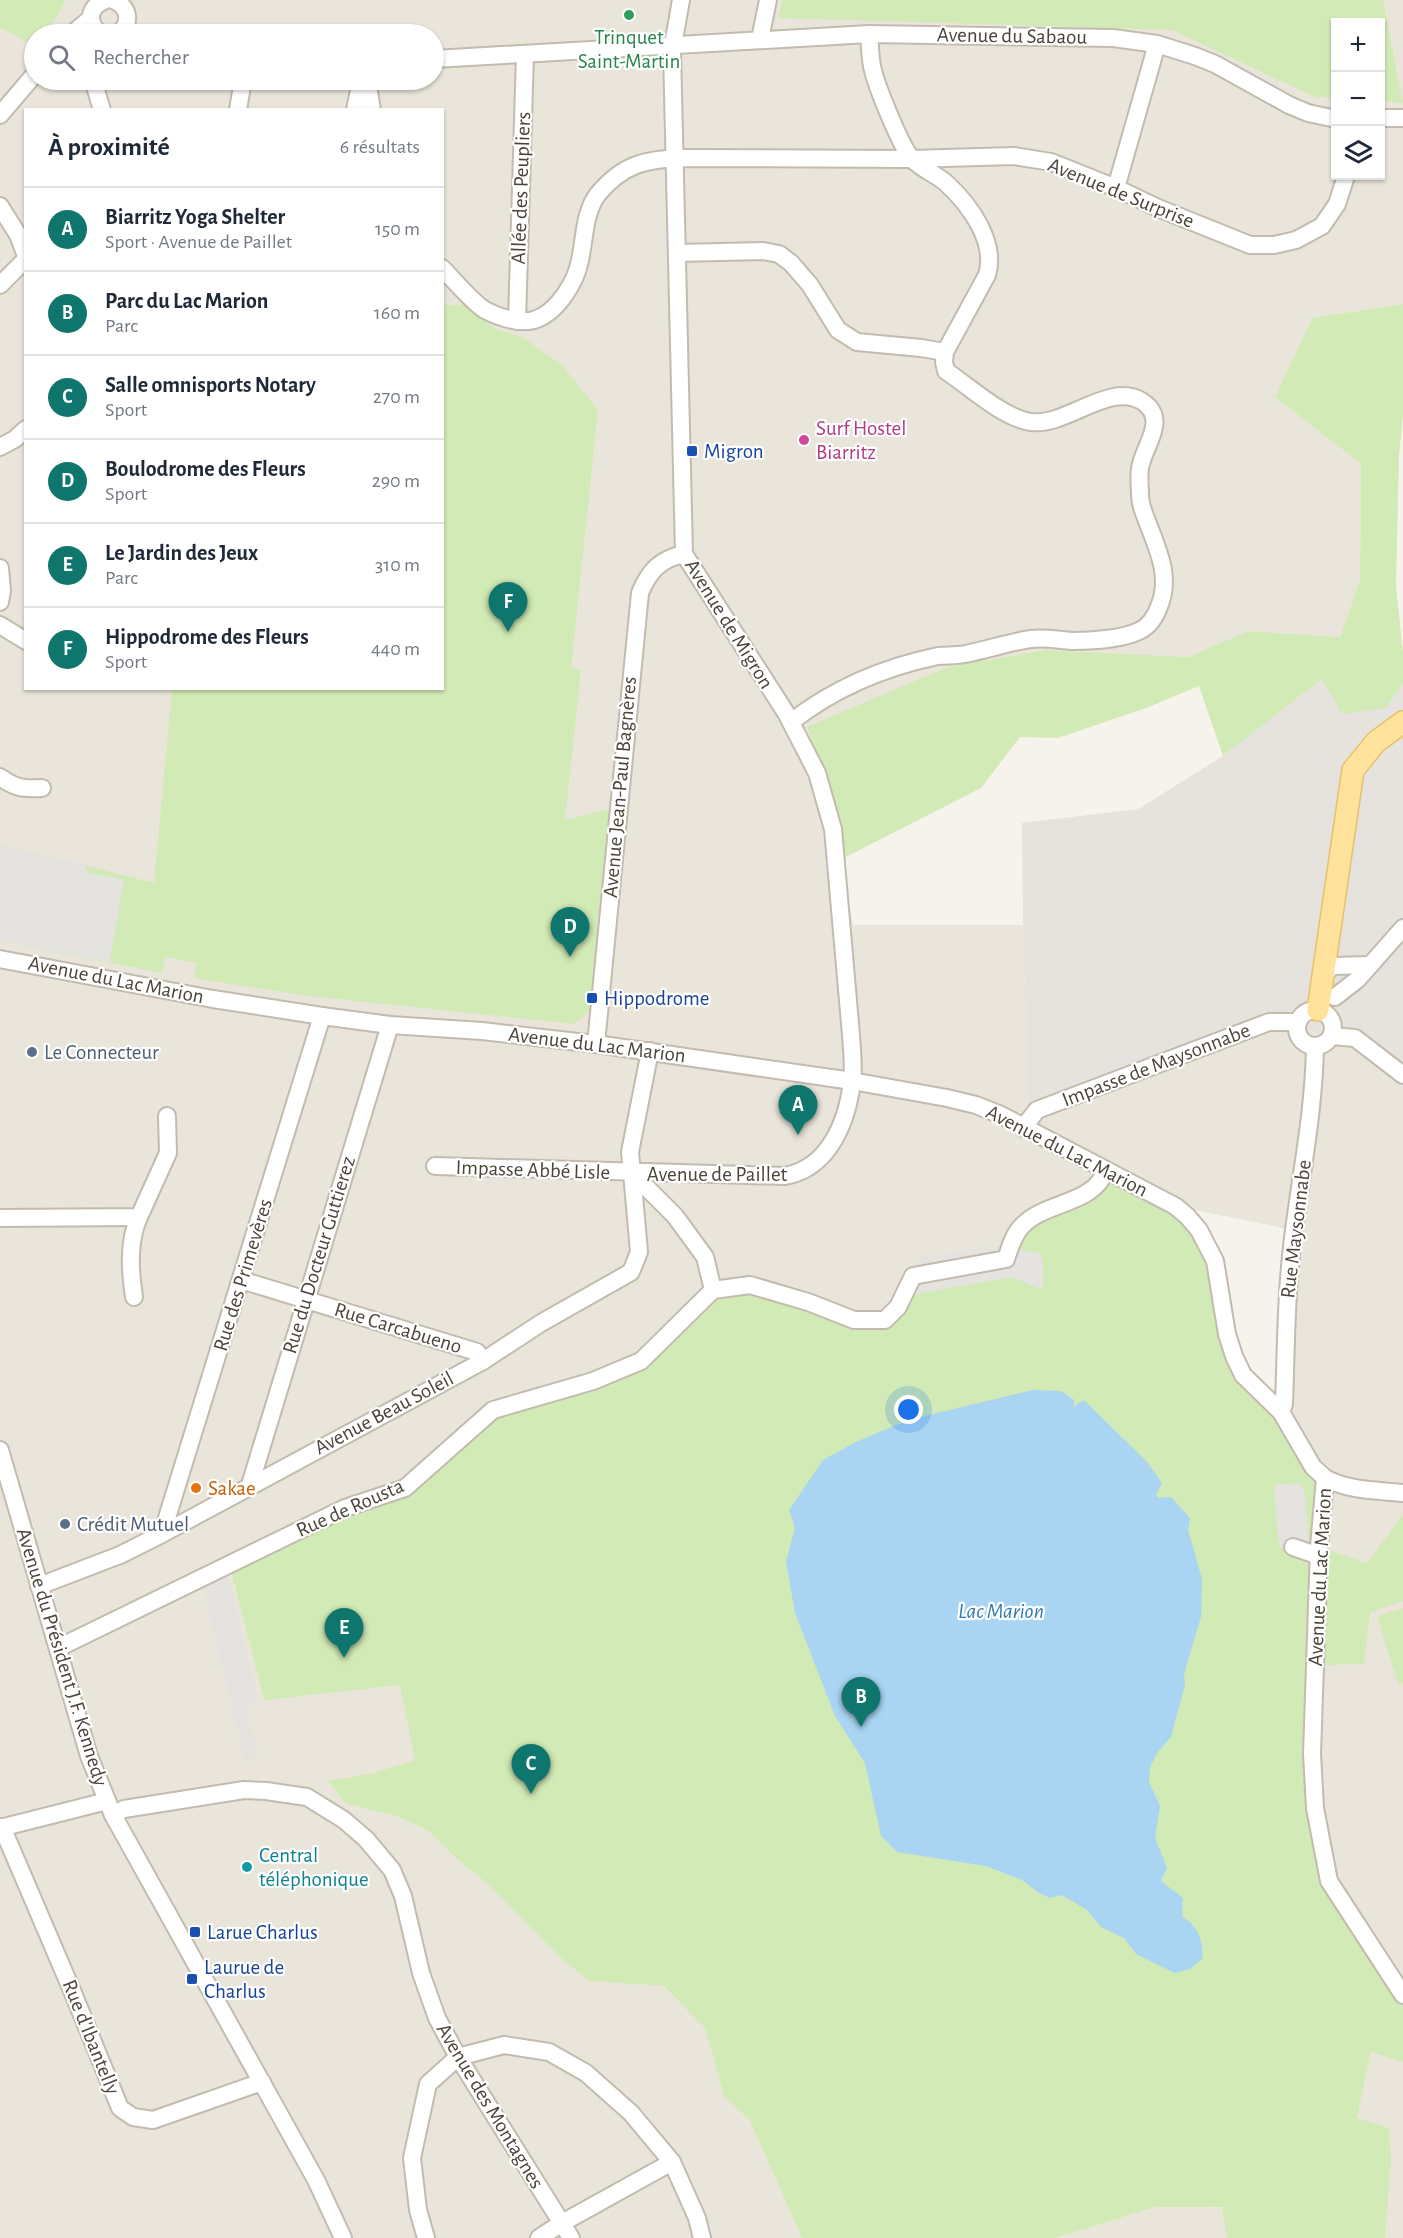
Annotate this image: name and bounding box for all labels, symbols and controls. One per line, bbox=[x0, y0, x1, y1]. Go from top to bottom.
marker: Trinquet Saint-Martin bbox=[622, 8, 636, 22]
map controls bbox=[1331, 18, 1385, 180]
button: + bbox=[1331, 18, 1385, 72]
search box bbox=[24, 24, 444, 90]
street label: Avenue du Sabaou bbox=[937, 24, 1088, 48]
place label: Trinquet Saint-Martin bbox=[578, 27, 680, 72]
icon: search bbox=[45, 41, 78, 74]
text: Rechercher bbox=[93, 46, 189, 68]
button: − bbox=[1331, 72, 1385, 126]
street label: Allée des Peupliers bbox=[508, 111, 534, 265]
button: layers bbox=[1331, 126, 1385, 180]
text: À proximité bbox=[48, 134, 170, 160]
text: 6 résultats bbox=[340, 137, 420, 157]
street label: Avenue de Surprise bbox=[1045, 154, 1197, 232]
text: Biarritz Yoga Shelter bbox=[105, 206, 285, 228]
text: A bbox=[62, 219, 74, 239]
text: 150 m bbox=[375, 219, 420, 239]
text: Sport · Avenue de Paillet bbox=[105, 232, 292, 252]
text: Parc du Lac Marion bbox=[105, 290, 268, 312]
text: B bbox=[62, 303, 73, 323]
text: 160 m bbox=[374, 303, 420, 323]
text: Parc bbox=[105, 316, 138, 336]
text: Salle omnisports Notary bbox=[105, 374, 316, 396]
text: C bbox=[62, 387, 73, 407]
text: 270 m bbox=[373, 387, 420, 407]
text: Sport bbox=[105, 400, 147, 420]
place label: Surf Hostel Biarritz bbox=[816, 418, 906, 463]
marker: Surf Hostel Biarritz bbox=[797, 433, 811, 447]
place label: Migron bbox=[704, 441, 764, 462]
marker: Migron bbox=[685, 444, 699, 458]
text: Boulodrome des Fleurs bbox=[105, 458, 306, 480]
text: D bbox=[61, 471, 74, 491]
text: 290 m bbox=[372, 471, 420, 491]
text: Sport bbox=[105, 484, 147, 504]
text: Le Jardin des Jeux bbox=[105, 542, 258, 564]
text: E bbox=[62, 555, 73, 575]
text: 310 m bbox=[375, 555, 420, 575]
street label: Avenue de Migron bbox=[681, 556, 777, 692]
text: Parc bbox=[105, 568, 138, 588]
pin: F bbox=[488, 582, 528, 632]
text: Hippodrome des Fleurs bbox=[105, 626, 309, 648]
text: F bbox=[63, 639, 72, 659]
text: 440 m bbox=[371, 639, 420, 659]
text: Sport bbox=[105, 652, 147, 672]
street label: Avenue Jean-Paul Bagnères bbox=[600, 676, 640, 898]
pin: D bbox=[550, 908, 590, 957]
street label: Avenue du Lac Marion bbox=[26, 953, 206, 1007]
place label: Hippodrome bbox=[604, 988, 709, 1009]
marker: Hippodrome bbox=[585, 991, 599, 1005]
street label: Impasse de Maysonnabe bbox=[1059, 1019, 1253, 1111]
street label: Avenue du Lac Marion bbox=[507, 1024, 687, 1066]
place label: Le Connecteur bbox=[44, 1042, 159, 1063]
marker: Le Connecteur bbox=[25, 1045, 39, 1059]
pin: A bbox=[778, 1086, 818, 1135]
street label: Avenue du Lac Marion bbox=[983, 1101, 1151, 1201]
street label: Rue du Docteur Guttierez bbox=[279, 1154, 359, 1356]
street label: Impasse Abbé Lisle bbox=[455, 1157, 611, 1183]
street label: Rue Maysonnabe bbox=[1277, 1159, 1315, 1299]
street label: Avenue de Paillet bbox=[647, 1164, 788, 1185]
street label: Rue des Primevères bbox=[210, 1196, 276, 1354]
street label: Rue Carcabueno bbox=[332, 1299, 464, 1357]
street label: Avenue Beau Soleil bbox=[311, 1368, 457, 1458]
your location bbox=[894, 1395, 923, 1424]
street label: Rue de Rousta bbox=[293, 1475, 407, 1541]
place label: Sakae bbox=[208, 1478, 256, 1499]
marker: Sakae bbox=[189, 1481, 203, 1495]
street label: Avenue du Lac Marion bbox=[1305, 1487, 1335, 1667]
place label: Crédit Mutuel bbox=[77, 1514, 189, 1535]
marker: Crédit Mutuel bbox=[58, 1517, 72, 1531]
street label: Avenue du Président J.F. Kennedy bbox=[13, 1525, 111, 1789]
water label: Lac Marion bbox=[958, 1600, 1044, 1622]
pin: E bbox=[324, 1608, 364, 1658]
pin: B bbox=[842, 1678, 880, 1727]
pin: C bbox=[512, 1744, 550, 1794]
place label: Central téléphonique bbox=[259, 1845, 369, 1890]
marker: Central téléphonique bbox=[240, 1860, 254, 1874]
place label: Larue Charlus bbox=[207, 1922, 318, 1943]
marker: Larue Charlus bbox=[188, 1925, 202, 1939]
place label: Laurue de Charlus bbox=[204, 1957, 284, 2002]
marker: Laurue de Charlus bbox=[185, 1972, 199, 1986]
street label: Rue d'Ibantelly bbox=[58, 1977, 124, 2097]
street label: Avenue des Montagnes bbox=[432, 2020, 548, 2192]

